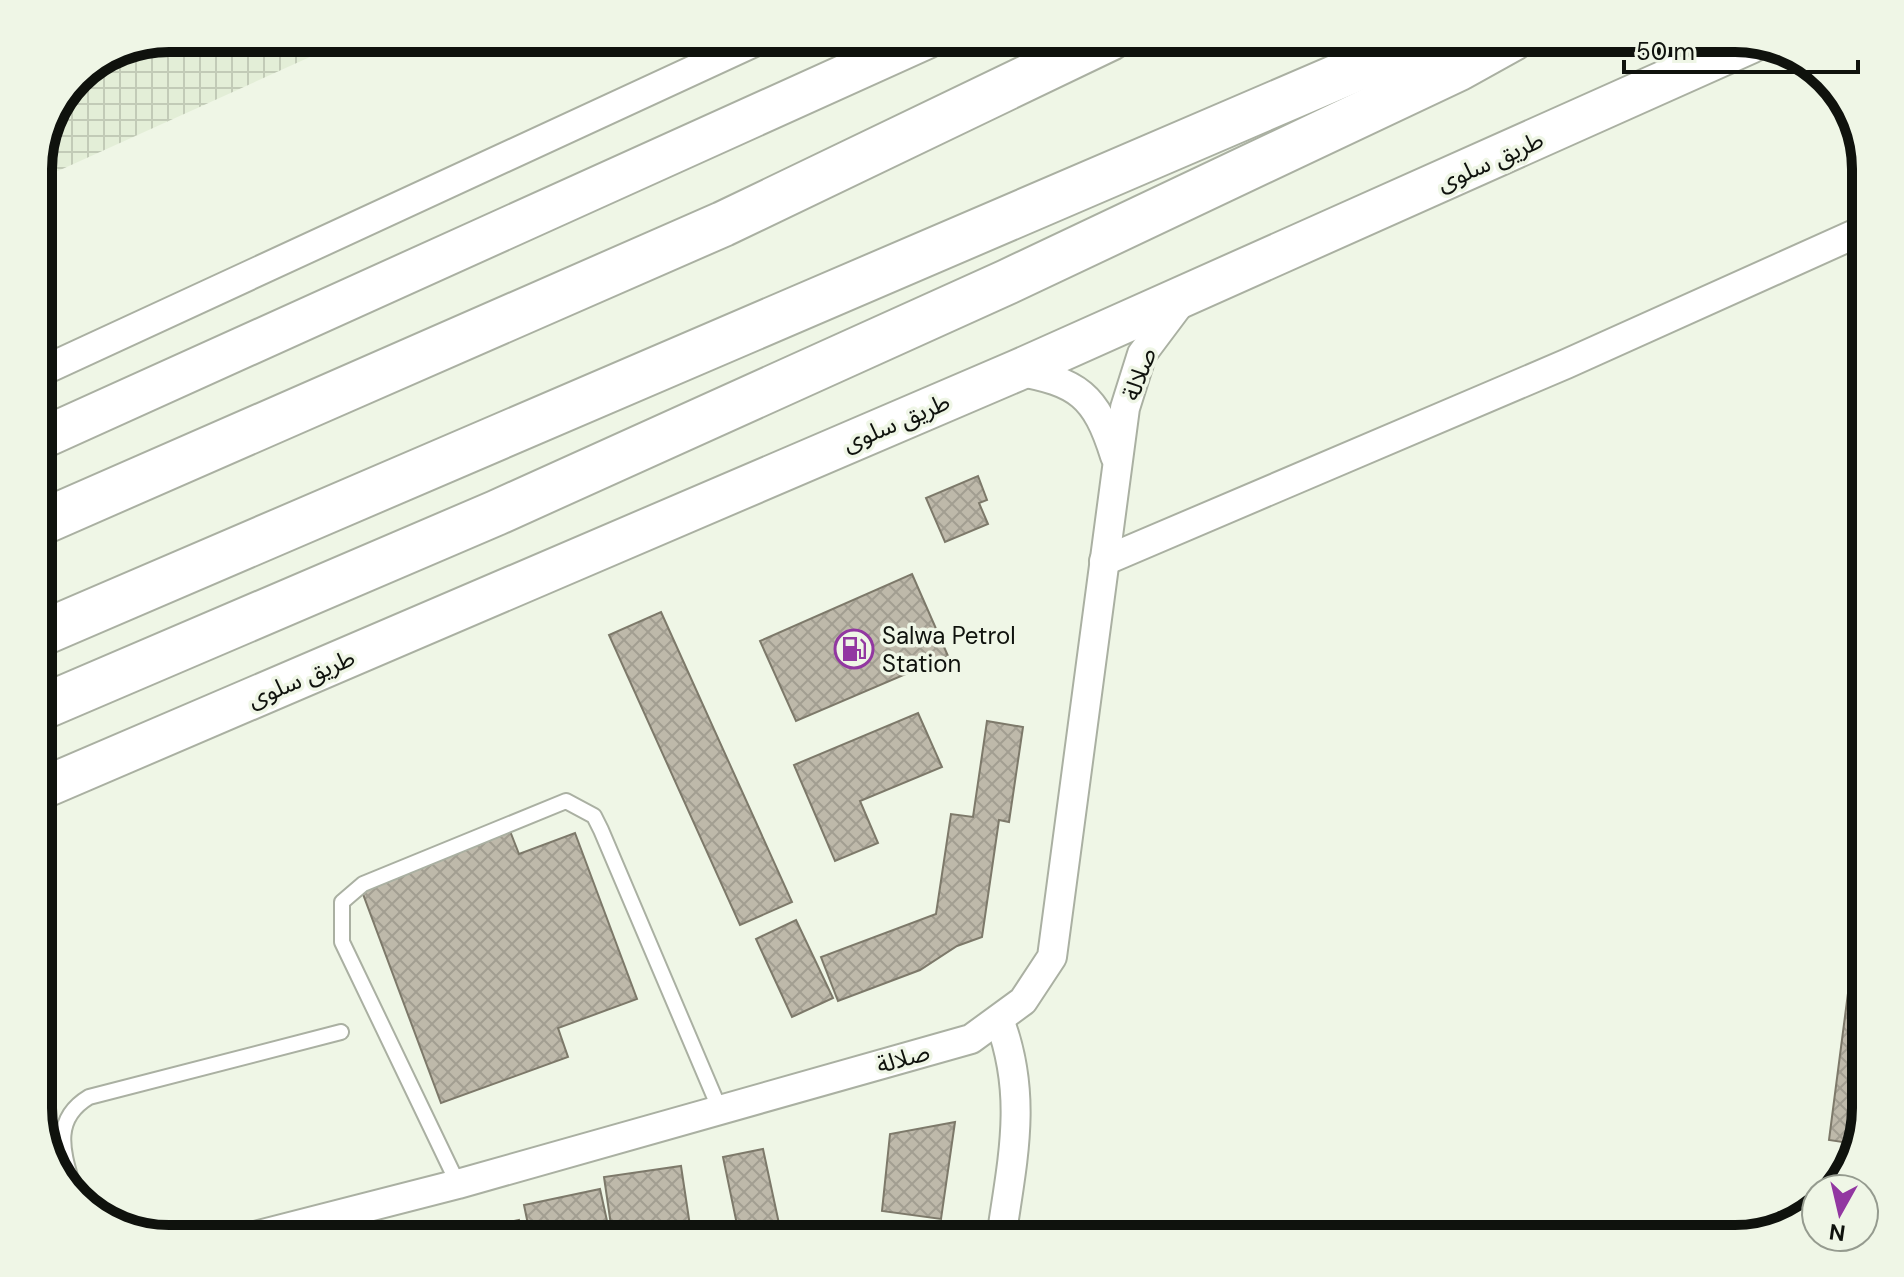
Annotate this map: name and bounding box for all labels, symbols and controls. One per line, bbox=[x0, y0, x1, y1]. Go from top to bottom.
scale bar bbox=[1624, 24, 1858, 74]
text: 50 m bbox=[1636, 36, 1695, 67]
street label: طريق سلوى bbox=[1432, 124, 1548, 198]
street label: صلالة bbox=[1115, 343, 1163, 405]
street label: طريق سلوى bbox=[838, 386, 954, 458]
place label: Salwa Petrol Station bbox=[882, 620, 1016, 679]
fuel station icon: Salwa Petrol Station bbox=[833, 628, 875, 670]
street label: طريق سلوى bbox=[243, 642, 359, 714]
street label: صلالة bbox=[873, 1036, 933, 1080]
north arrow bbox=[1800, 1173, 1880, 1253]
text: N bbox=[1827, 1217, 1847, 1248]

